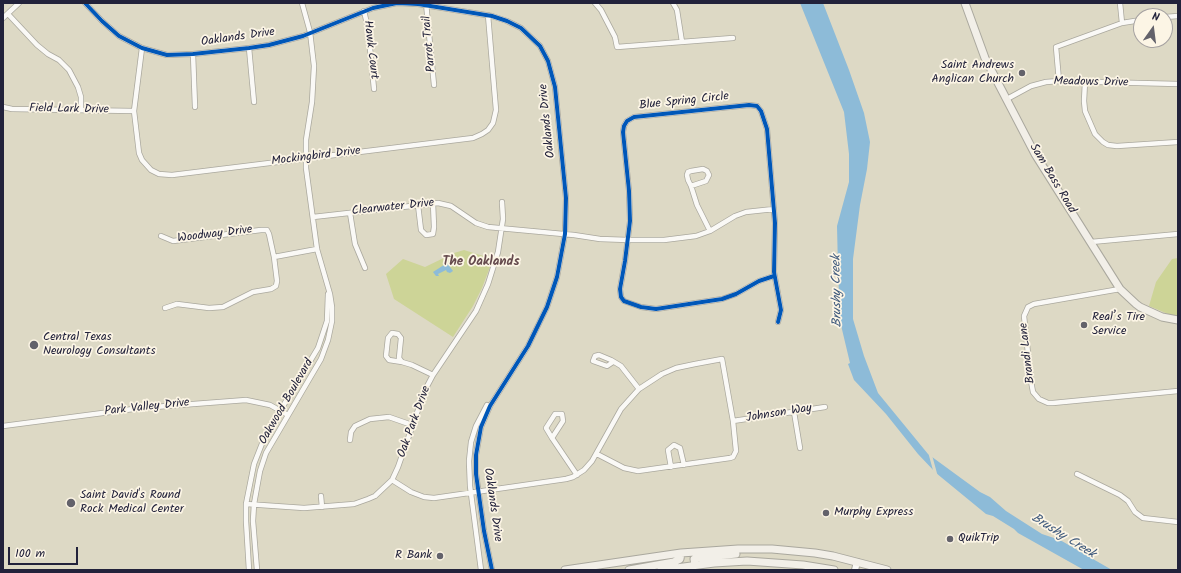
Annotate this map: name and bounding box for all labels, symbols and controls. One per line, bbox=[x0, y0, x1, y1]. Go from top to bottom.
north arrow bbox=[1133, 8, 1173, 48]
text: N bbox=[1150, 8, 1161, 27]
street label: Parrot Trail bbox=[420, 15, 440, 73]
street label: Hawk Court bbox=[359, 20, 381, 80]
street label: Oaklands Drive bbox=[200, 26, 276, 50]
place label: Saint Andrews Anglican Church bbox=[932, 59, 1014, 87]
marker: Saint Andrews Anglican Church bbox=[1017, 68, 1027, 78]
street label: Meadows Drive bbox=[1053, 75, 1129, 91]
street label: Oaklands Drive bbox=[537, 83, 559, 159]
street label: Blue Spring Circle bbox=[638, 90, 730, 114]
street label: Field Lark Drive bbox=[29, 102, 109, 118]
street label: Sam Bass Road bbox=[1026, 142, 1078, 216]
street label: Mockingbird Drive bbox=[271, 144, 361, 170]
street label: Clearwater Drive bbox=[351, 197, 435, 219]
street label: Woodway Drive bbox=[177, 223, 253, 247]
district label: The Oaklands bbox=[442, 255, 520, 271]
water label: Brushy Creek bbox=[830, 255, 846, 327]
place label: Real’s Tire Service bbox=[1092, 311, 1145, 339]
marker: Real’s Tire Service bbox=[1079, 320, 1089, 330]
street label: Brandi Lane bbox=[1017, 322, 1039, 384]
place label: Central Texas Neurology Consultants bbox=[43, 331, 155, 359]
marker: Central Texas Neurology Consultants bbox=[28, 339, 40, 351]
street label: Oakwood Boulevard bbox=[257, 357, 317, 447]
street label: Oak Park Drive bbox=[395, 384, 435, 460]
street label: Park Valley Drive bbox=[104, 396, 190, 420]
street label: Johnson Way bbox=[745, 402, 813, 426]
street label: Oaklands Drive bbox=[480, 467, 504, 543]
place label: Saint David's Round Rock Medical Center bbox=[80, 489, 184, 517]
marker: Saint David's Round Rock Medical Center bbox=[65, 497, 77, 509]
place label: Murphy Express bbox=[834, 506, 913, 520]
marker: Murphy Express bbox=[821, 508, 831, 518]
water label: Brushy Creek bbox=[1028, 511, 1098, 563]
place label: QuikTrip bbox=[958, 532, 999, 546]
marker: QuikTrip bbox=[945, 534, 955, 544]
scale bar bbox=[10, 539, 80, 565]
text: 100 m bbox=[15, 544, 45, 563]
place label: R Bank bbox=[395, 549, 432, 563]
marker: R Bank bbox=[435, 551, 445, 561]

